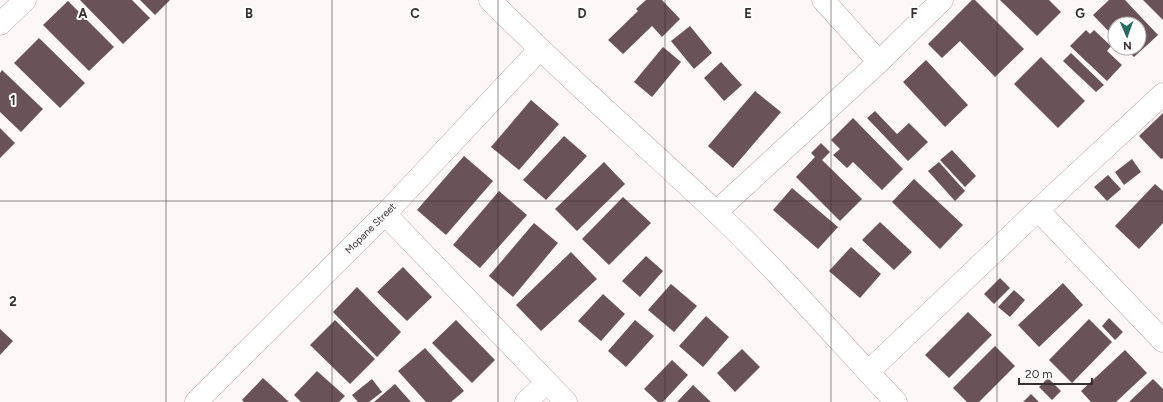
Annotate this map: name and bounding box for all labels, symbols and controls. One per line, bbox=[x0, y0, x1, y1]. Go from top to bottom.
text: A bbox=[78, 6, 88, 21]
text: B bbox=[245, 6, 253, 21]
text: C bbox=[410, 6, 420, 21]
text: D bbox=[577, 6, 587, 21]
text: E bbox=[744, 6, 752, 21]
text: F bbox=[910, 6, 918, 21]
text: G bbox=[1075, 6, 1085, 21]
north arrow bbox=[1107, 16, 1147, 56]
text: N bbox=[1123, 39, 1132, 52]
text: 1 bbox=[10, 93, 16, 108]
street label: Mopane Street bbox=[342, 200, 399, 257]
text: 2 bbox=[9, 294, 17, 309]
scale bar bbox=[1019, 360, 1092, 386]
text: 20 m bbox=[1025, 367, 1053, 381]

